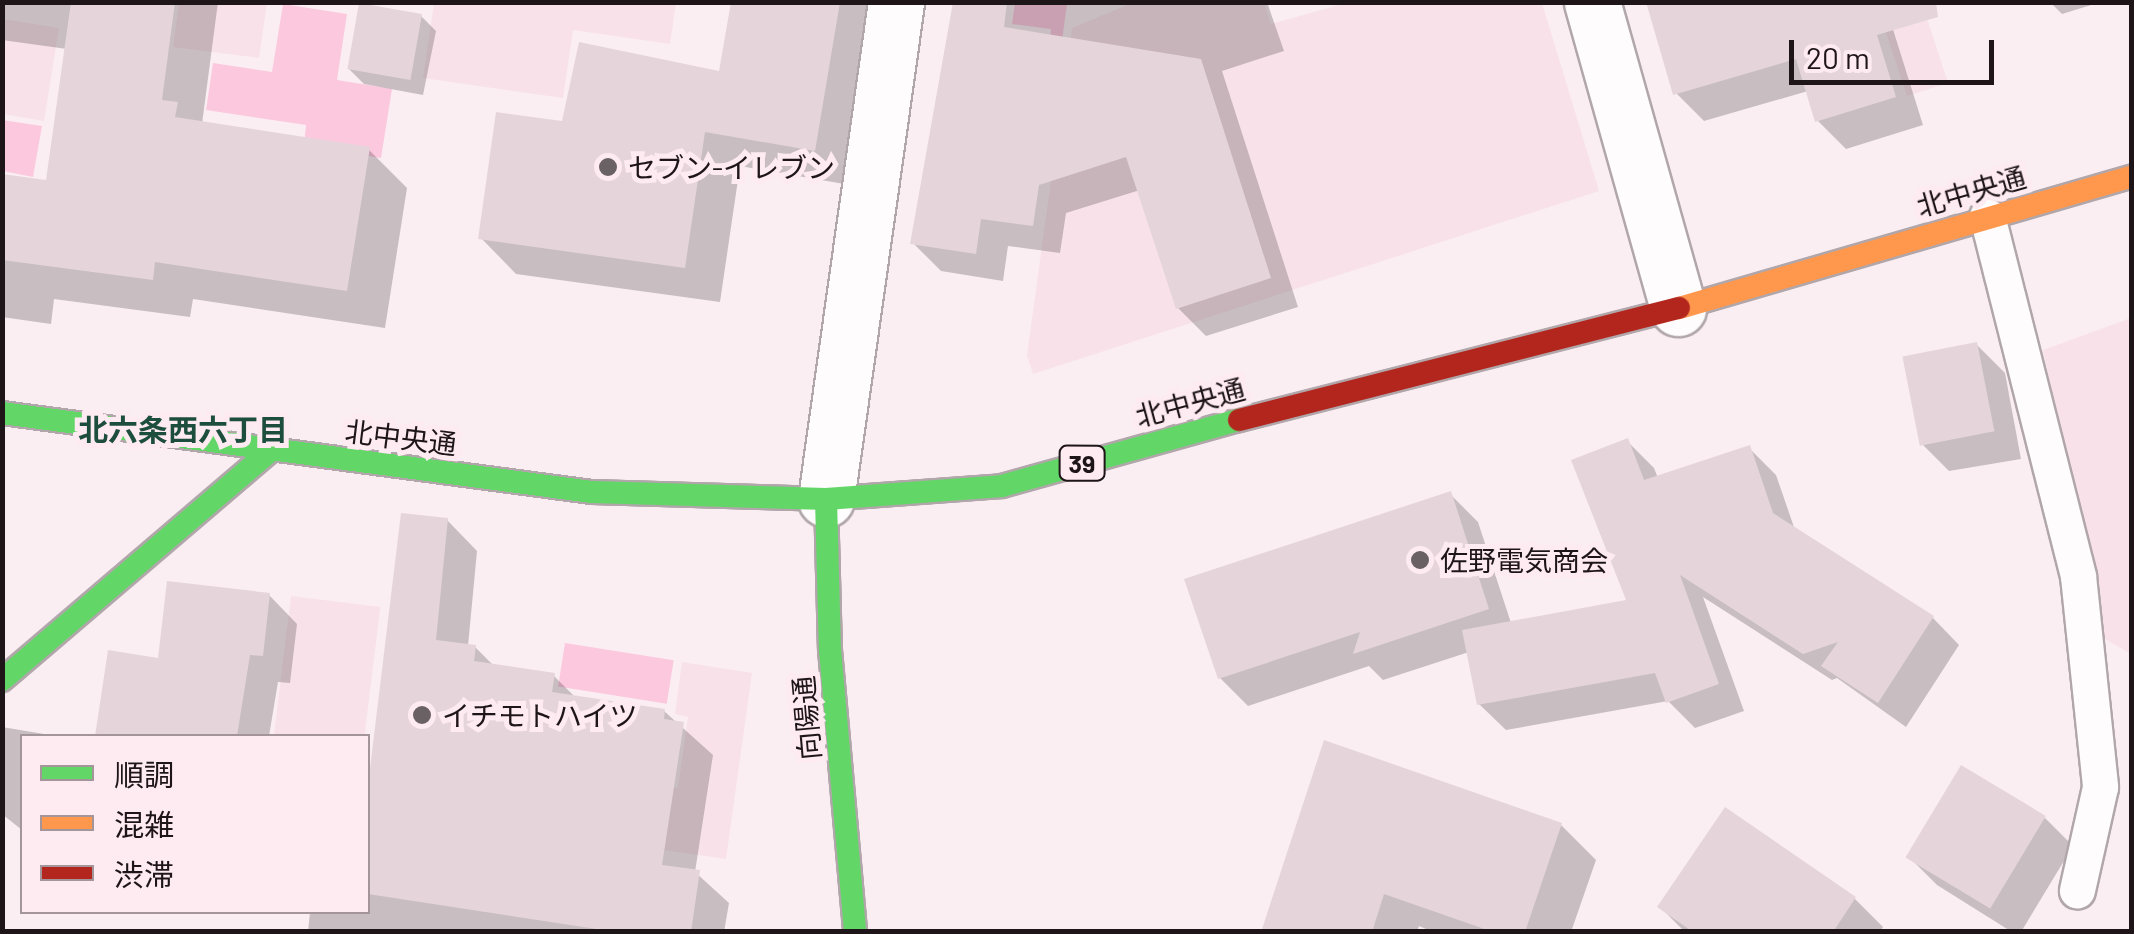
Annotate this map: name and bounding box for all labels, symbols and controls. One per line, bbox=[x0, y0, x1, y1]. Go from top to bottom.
scale bar bbox=[1794, 20, 1999, 82]
text: 20 m bbox=[1806, 39, 1870, 75]
place label: セブン-イレブン bbox=[628, 150, 835, 184]
marker: セブン-イレブン bbox=[597, 156, 619, 178]
street label: 北中央通 bbox=[1913, 159, 2029, 223]
street label: 北中央通 bbox=[1132, 371, 1248, 433]
district label: 北六条西六丁目 bbox=[78, 411, 288, 447]
street label: 北中央通 bbox=[343, 414, 459, 460]
road number: 39 bbox=[1057, 443, 1107, 483]
place label: 佐野電気商会 bbox=[1440, 543, 1608, 577]
marker: 佐野電気商会 bbox=[1409, 549, 1431, 571]
street label: 向陽通 bbox=[786, 675, 826, 761]
place label: イチモトハイツ bbox=[442, 698, 638, 732]
marker: イチモトハイツ bbox=[411, 704, 433, 726]
legend bbox=[20, 734, 370, 914]
text: 順調 bbox=[114, 756, 174, 792]
text: 混雑 bbox=[114, 806, 174, 842]
text: 渋滞 bbox=[114, 856, 174, 892]

